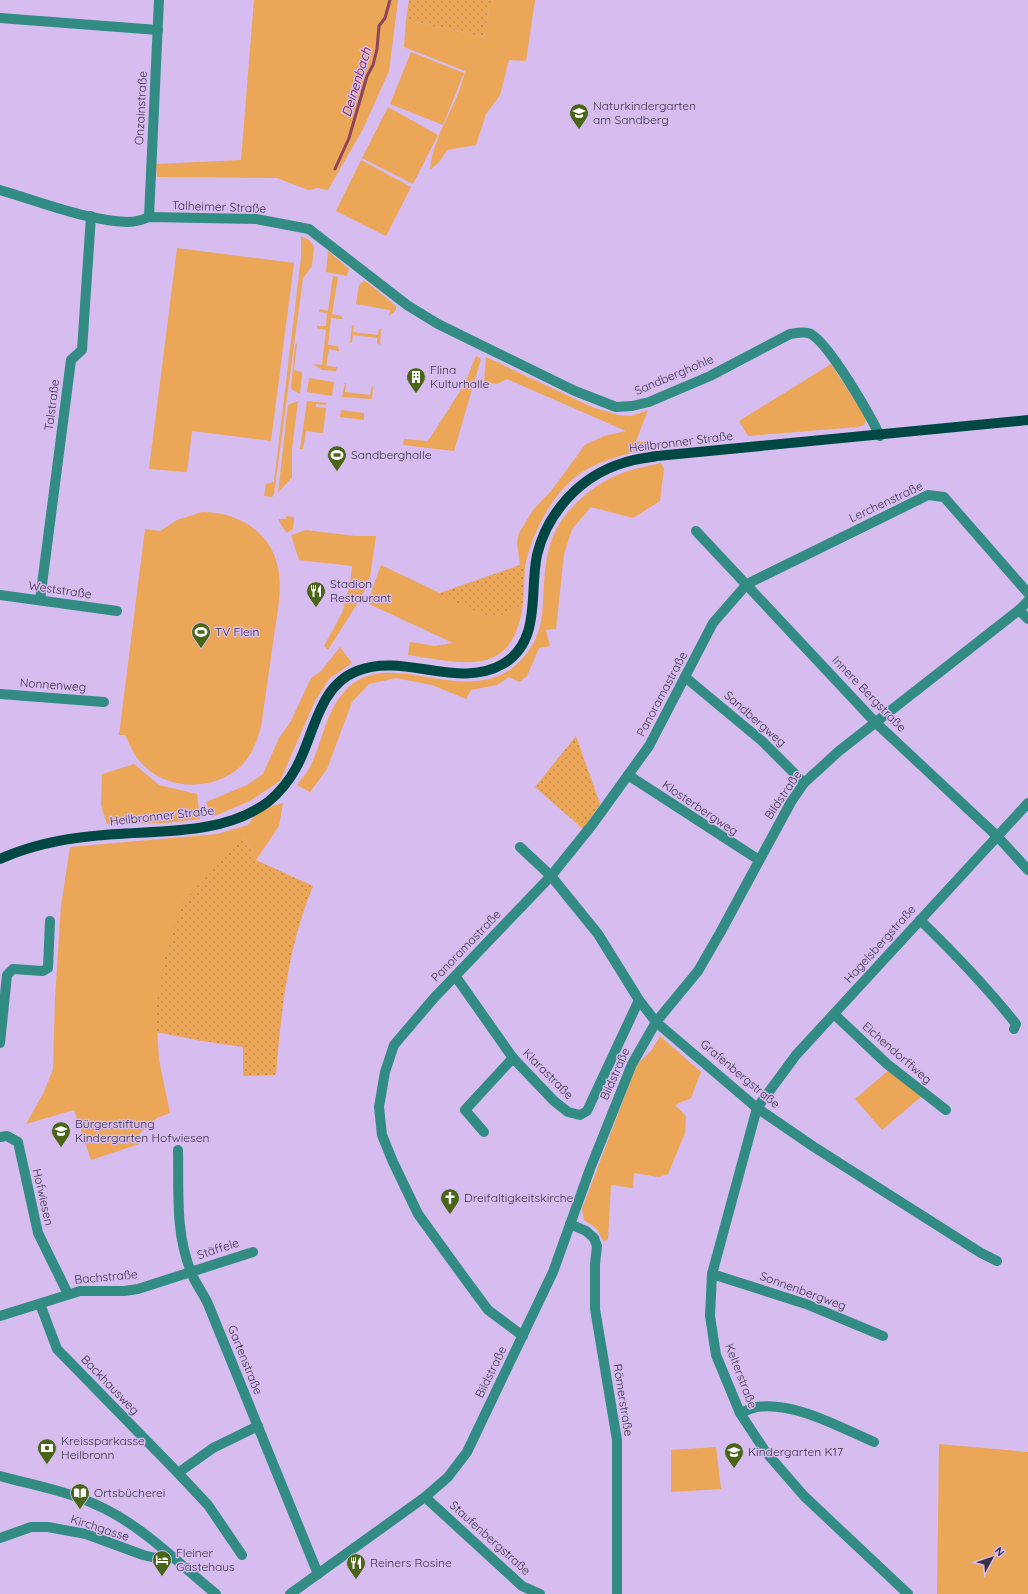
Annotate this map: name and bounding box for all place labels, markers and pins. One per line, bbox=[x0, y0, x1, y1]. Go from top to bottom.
place label: Naturkindergarten am Sandberg bbox=[593, 98, 696, 127]
school or university icon: Naturkindergarten am Sandberg bbox=[568, 102, 590, 130]
place label: Flina Kulturhalle bbox=[430, 362, 490, 391]
building icon: Flina Kulturhalle bbox=[405, 366, 427, 394]
sports icon: Sandberghalle bbox=[326, 444, 348, 472]
place label: Sandberghalle bbox=[351, 447, 432, 462]
place label: Stadion Restaurant bbox=[330, 576, 391, 605]
restaurant icon: Stadion Restaurant bbox=[305, 580, 327, 608]
sports icon: TV Flein bbox=[190, 621, 212, 649]
place label: TV Flein bbox=[215, 624, 259, 639]
place label: Bürgerstiftung Kindergarten Hofwiesen bbox=[75, 1116, 209, 1145]
school or university icon: Bürgerstiftung Kindergarten Hofwiesen bbox=[50, 1120, 72, 1148]
church icon: Dreifaltigkeitskirche bbox=[439, 1187, 461, 1215]
place label: Dreifaltigkeitskirche bbox=[464, 1190, 574, 1205]
place label: Kreissparkasse Heilbronn bbox=[61, 1433, 145, 1462]
bank icon: Kreissparkasse Heilbronn bbox=[36, 1437, 58, 1465]
school or university icon: Kindergarten K17 bbox=[723, 1441, 745, 1469]
place label: Kindergarten K17 bbox=[748, 1444, 843, 1459]
library icon: Ortsbücherei bbox=[69, 1482, 91, 1510]
place label: Ortsbücherei bbox=[94, 1485, 165, 1500]
place label: Fleiner Gästehaus bbox=[176, 1545, 235, 1574]
hotel icon: Fleiner Gästehaus bbox=[151, 1549, 173, 1577]
restaurant icon: Reiners Rosine bbox=[345, 1552, 367, 1580]
place label: Reiners Rosine bbox=[370, 1555, 452, 1570]

